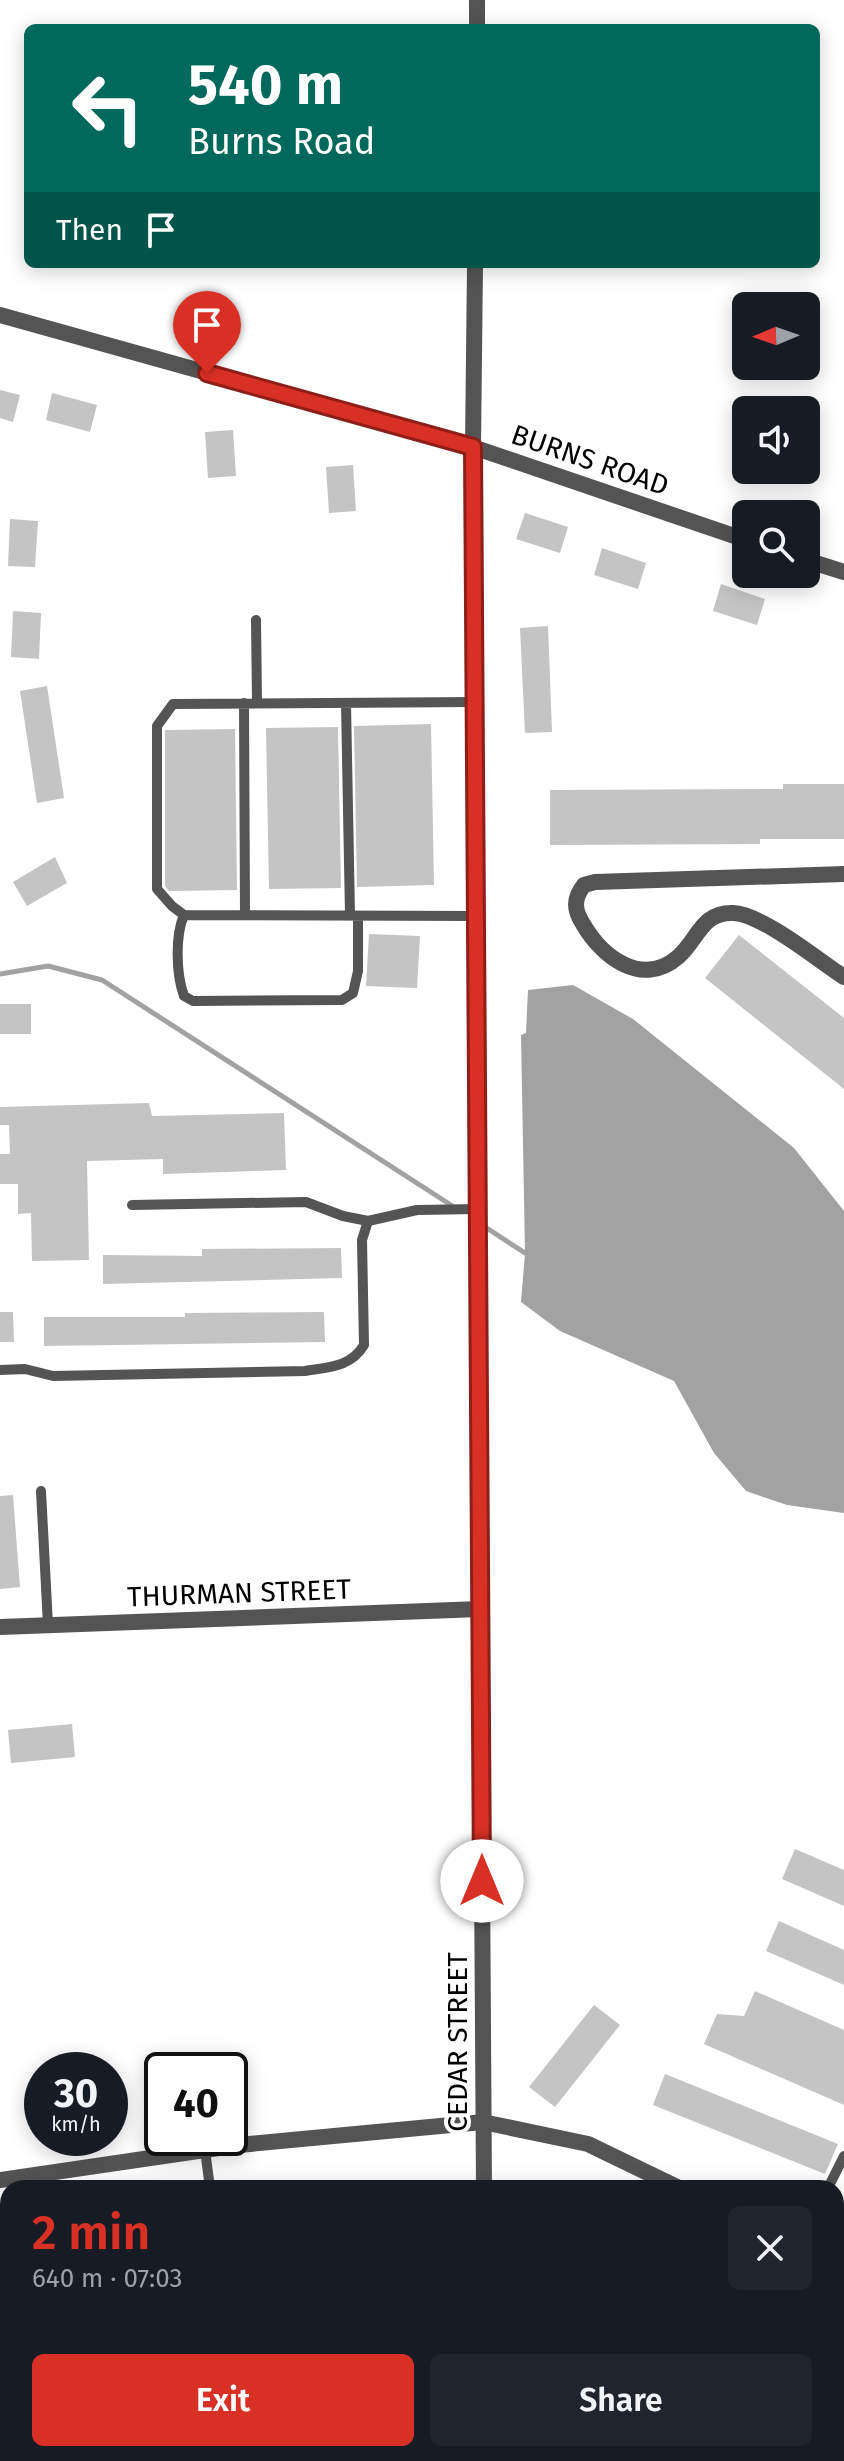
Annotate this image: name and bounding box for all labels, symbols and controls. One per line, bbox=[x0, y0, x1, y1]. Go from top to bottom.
text: 540 m bbox=[188, 52, 343, 119]
icon: left bbox=[56, 56, 160, 160]
text: Burns Road bbox=[188, 120, 375, 164]
icon: arrive bbox=[139, 208, 183, 252]
text: Then bbox=[56, 212, 123, 248]
pin bbox=[173, 291, 241, 373]
north arrow bbox=[732, 292, 820, 380]
map controls bbox=[732, 292, 820, 588]
icon: arrive bbox=[185, 303, 229, 347]
button: sound bbox=[732, 396, 820, 484]
street label: BURNS ROAD bbox=[507, 418, 673, 502]
button: search bbox=[732, 500, 820, 588]
street label: THURMAN STREET bbox=[127, 1573, 352, 1613]
position arrow bbox=[440, 1839, 524, 1923]
street label: CEDAR STREET bbox=[441, 1952, 474, 2132]
speed limit sign: 40 bbox=[144, 2052, 248, 2156]
text: 30 bbox=[54, 2070, 98, 2118]
text: km/h bbox=[51, 2112, 101, 2136]
text: 2 min bbox=[32, 2204, 150, 2262]
button: close bbox=[728, 2206, 812, 2290]
text: 640 m · 07:03 bbox=[32, 2263, 182, 2294]
button: Exit bbox=[32, 2354, 414, 2446]
button: Share bbox=[430, 2354, 812, 2446]

